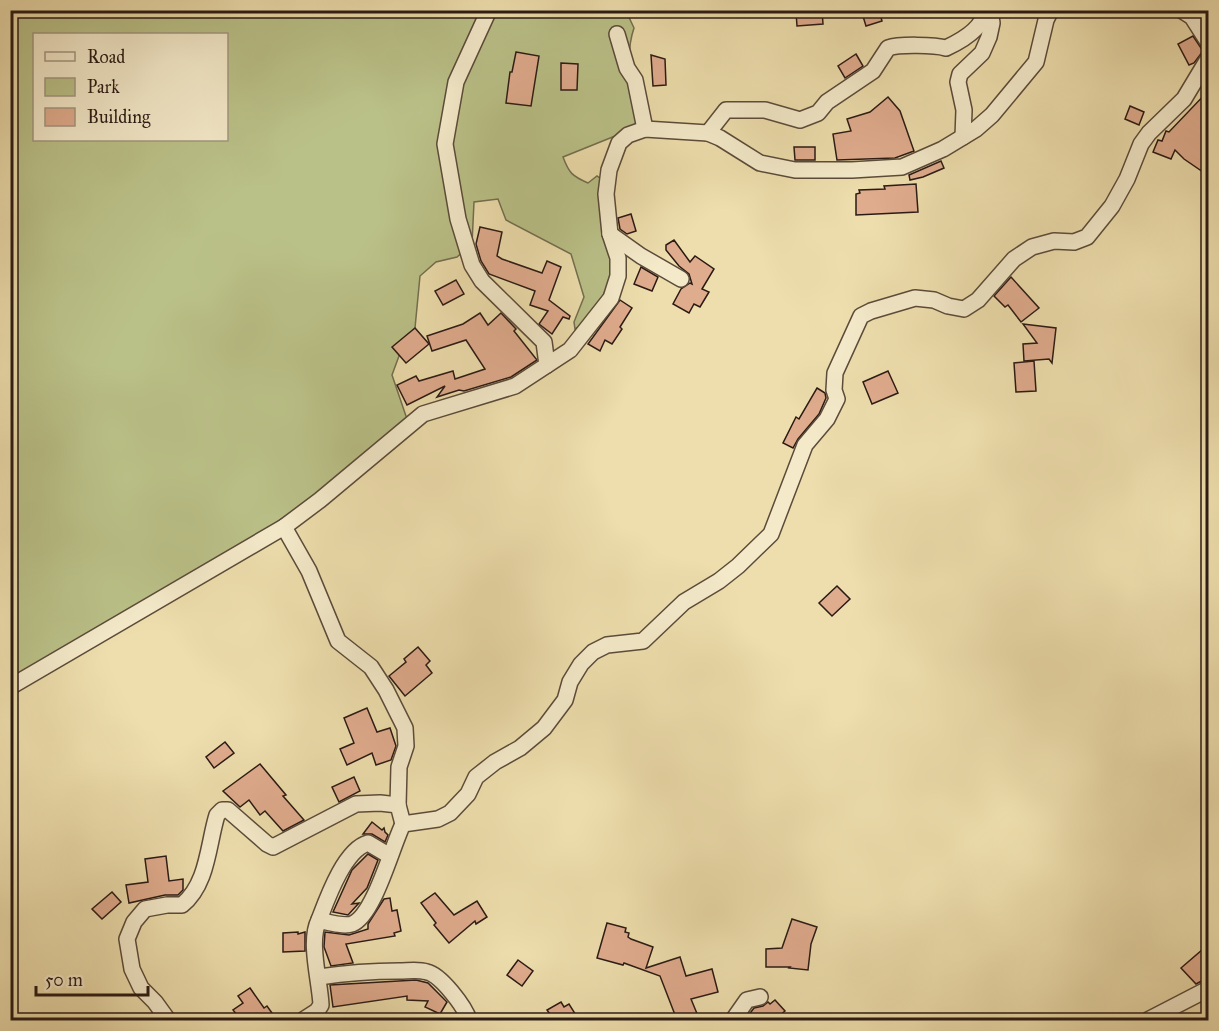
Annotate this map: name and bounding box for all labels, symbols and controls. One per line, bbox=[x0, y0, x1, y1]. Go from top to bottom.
legend bbox=[33, 33, 228, 141]
text: Road bbox=[87, 46, 125, 68]
text: Park bbox=[87, 76, 120, 98]
text: Building bbox=[87, 106, 151, 129]
scale bar bbox=[36, 959, 148, 997]
text: 50 m bbox=[45, 969, 83, 991]

